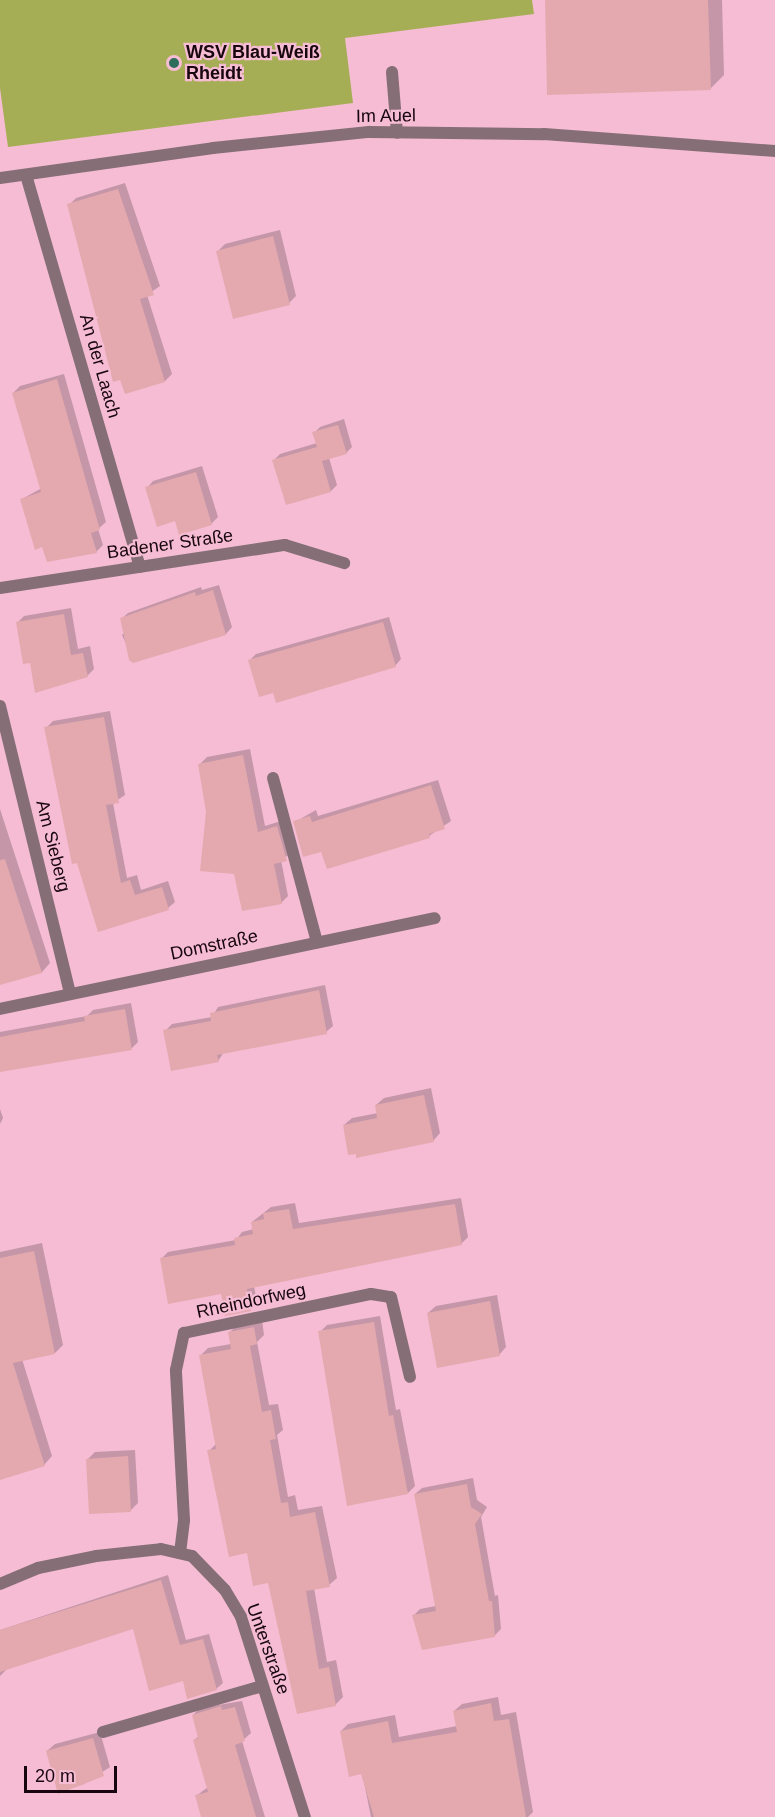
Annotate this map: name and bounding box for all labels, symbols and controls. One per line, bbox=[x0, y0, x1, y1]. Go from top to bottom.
place label: WSV Blau-Weiß Rheidt bbox=[186, 42, 320, 84]
marker: WSV Blau-Weiß Rheidt bbox=[167, 56, 181, 70]
street label: Im Auel bbox=[355, 105, 417, 127]
street label: An der Laach bbox=[75, 312, 125, 420]
street label: Badener Straße bbox=[106, 524, 234, 564]
street label: Am Sieberg bbox=[31, 798, 75, 894]
street label: Domstraße bbox=[168, 925, 260, 965]
street label: Rheindorfweg bbox=[194, 1279, 308, 1323]
street label: Unterstraße bbox=[242, 1601, 294, 1697]
scale bar bbox=[27, 1754, 120, 1792]
text: 20 m bbox=[35, 1766, 75, 1786]

